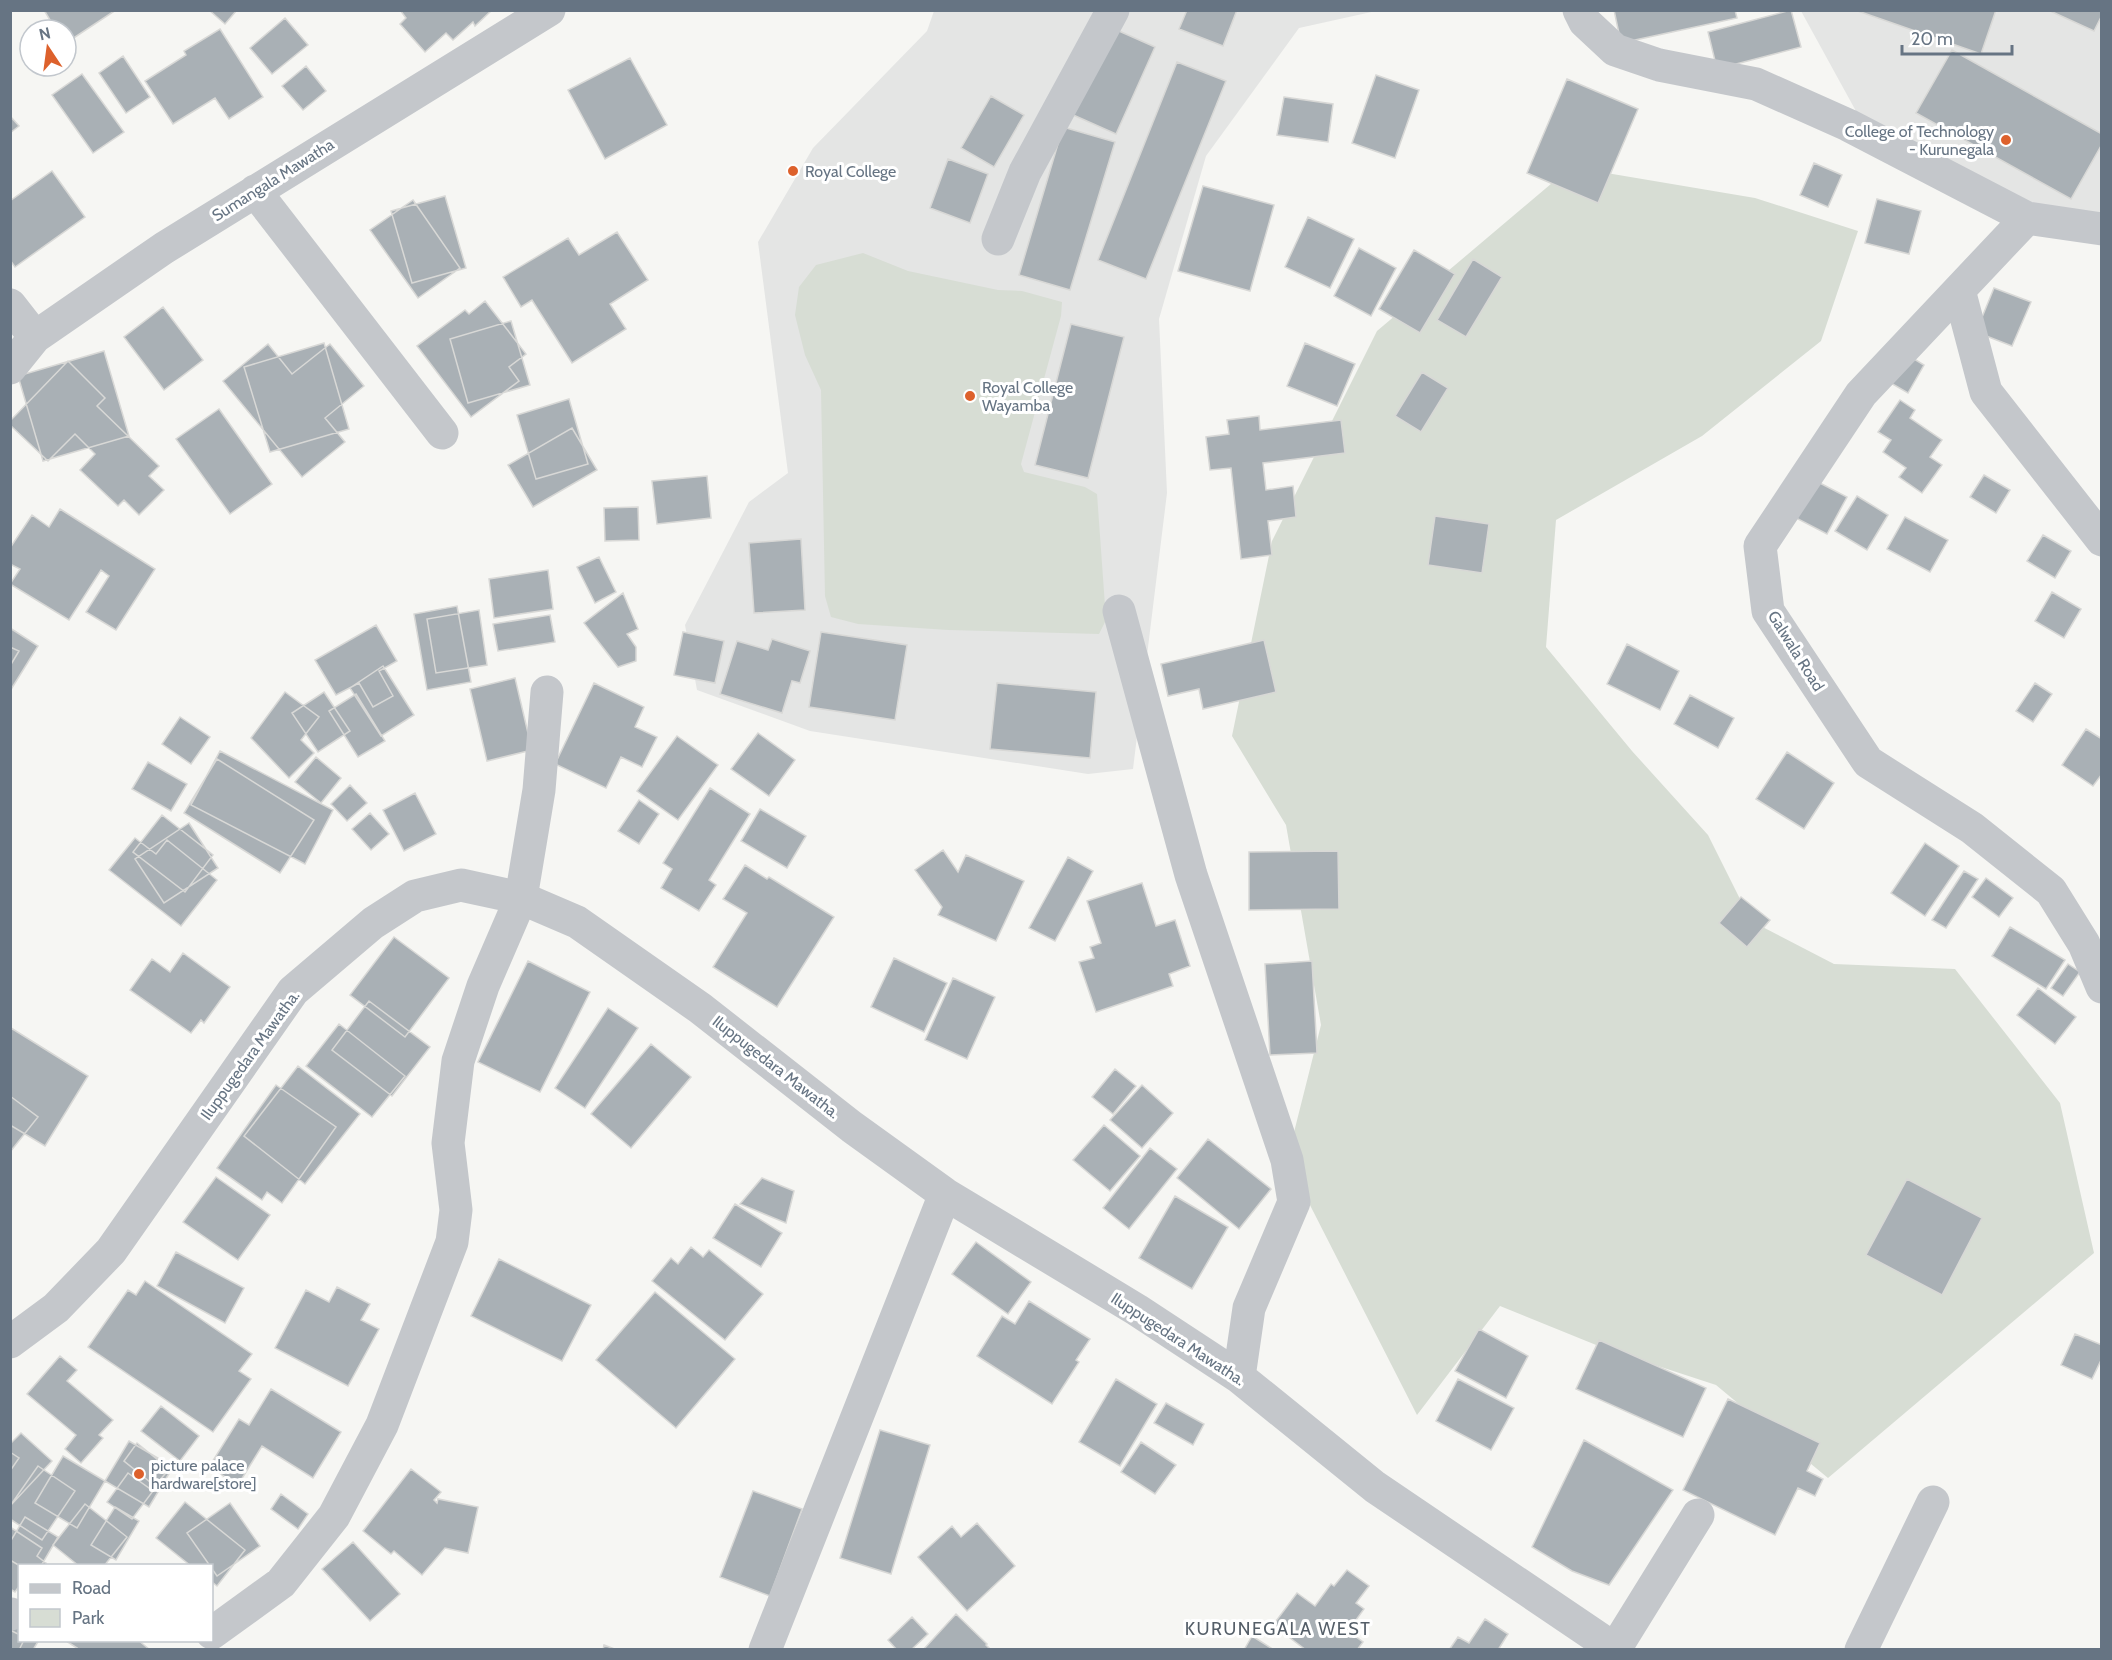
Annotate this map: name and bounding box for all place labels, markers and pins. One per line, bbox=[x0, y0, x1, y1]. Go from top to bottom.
place label: College of Technology - Kurunegala bbox=[1845, 122, 1994, 159]
marker: College of Technology - Kurunegala bbox=[1999, 133, 2013, 147]
place label: Royal College bbox=[805, 162, 896, 181]
marker: Royal College bbox=[786, 164, 800, 178]
place label: Royal College Wayamba bbox=[982, 378, 1073, 415]
marker: Royal College Wayamba bbox=[963, 389, 977, 403]
place label: picture palace hardware[store] bbox=[151, 1456, 256, 1493]
marker: picture palace hardware[store] bbox=[132, 1467, 146, 1481]

